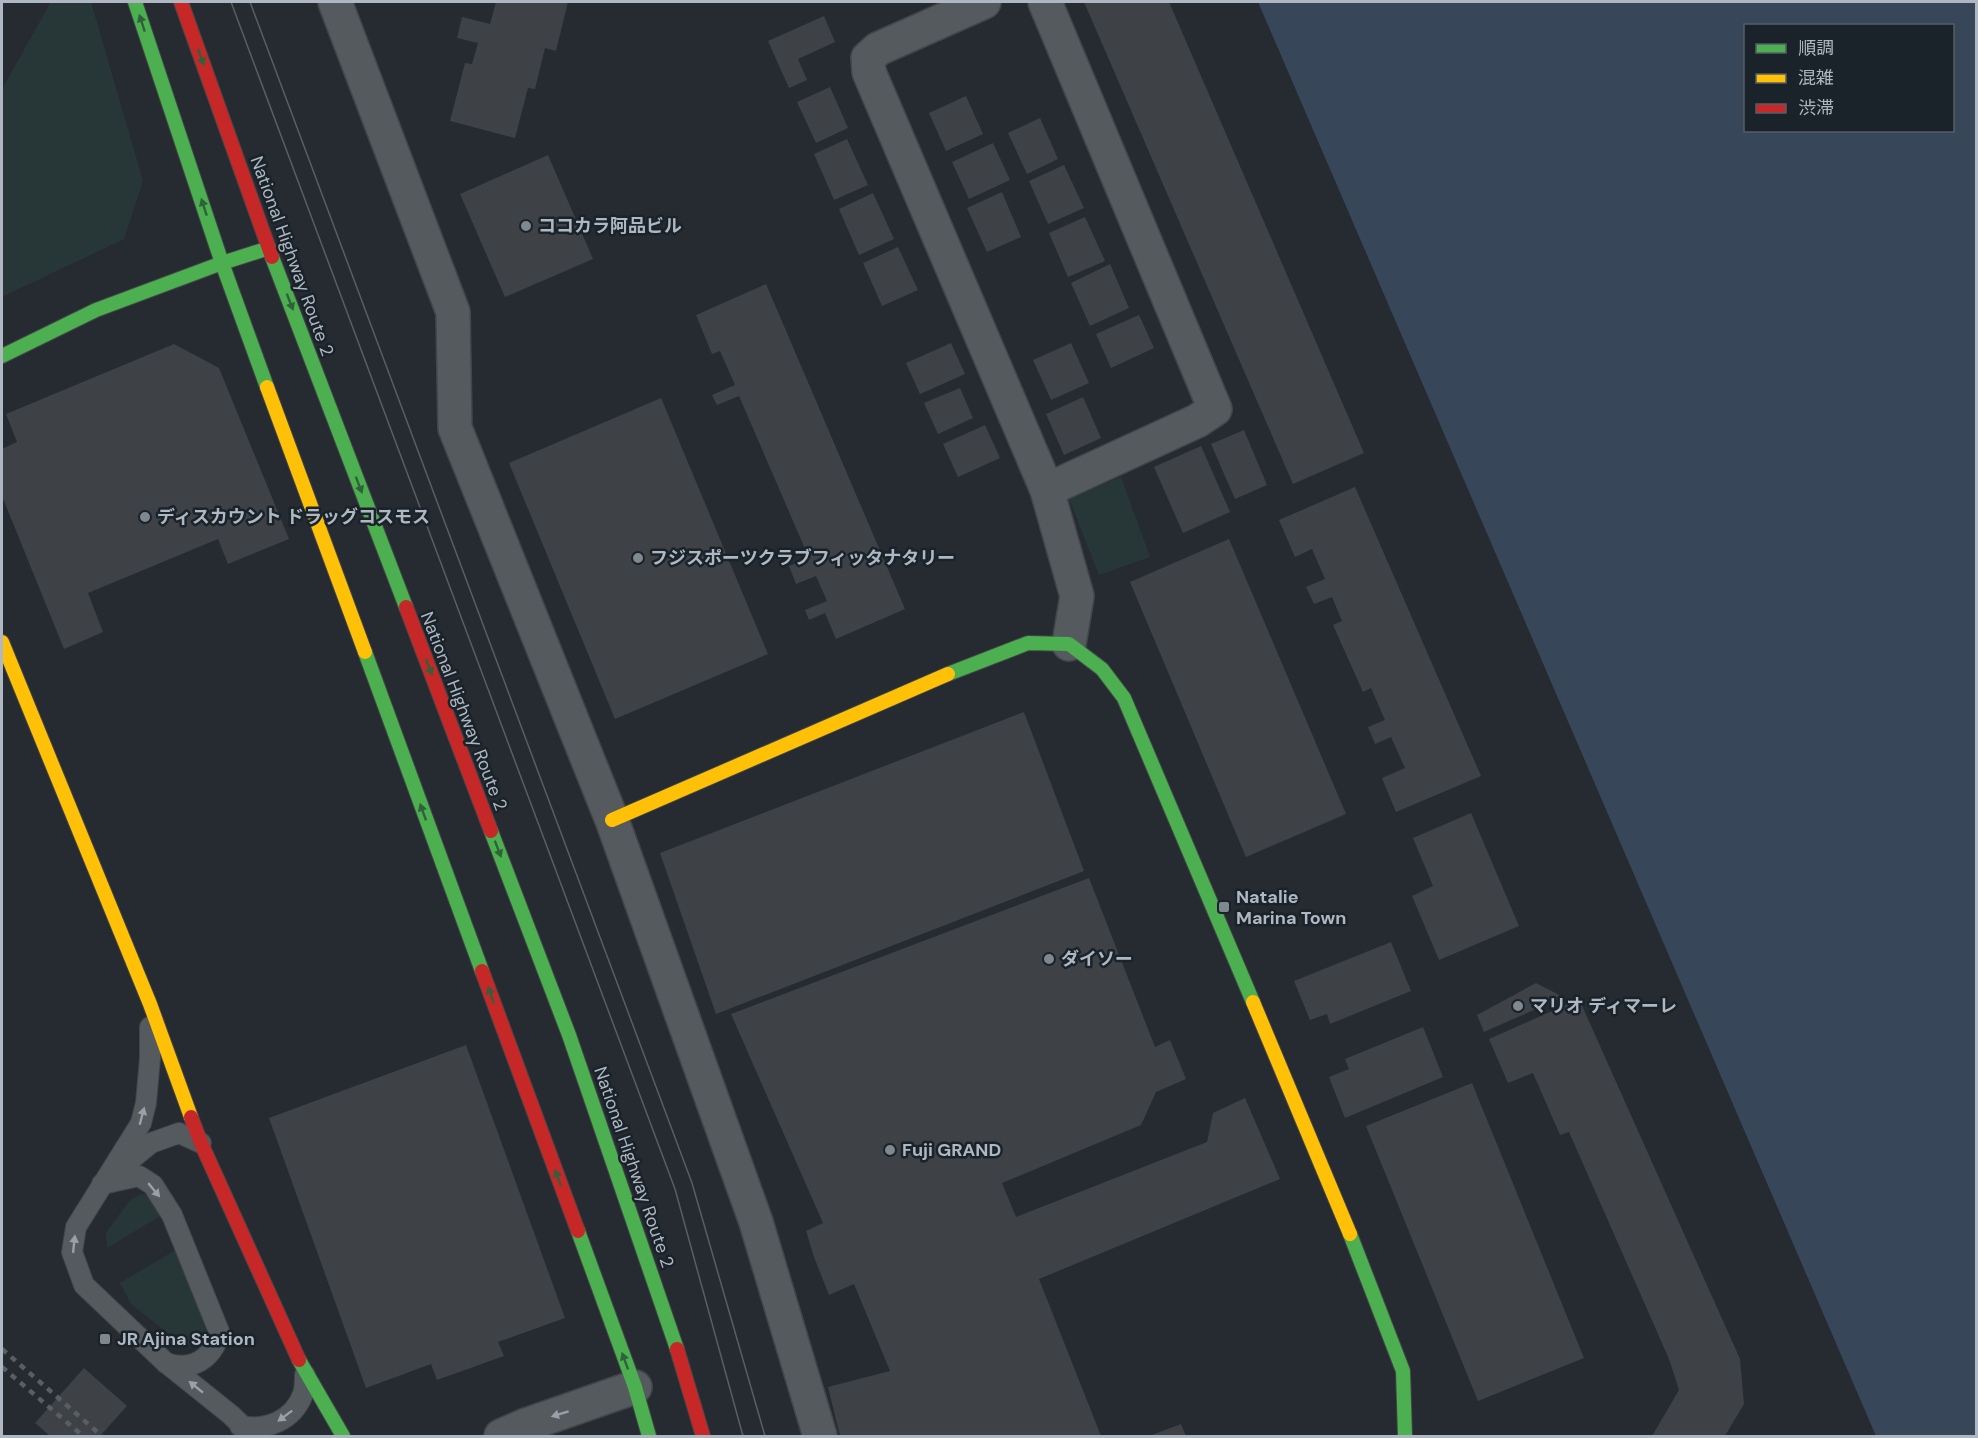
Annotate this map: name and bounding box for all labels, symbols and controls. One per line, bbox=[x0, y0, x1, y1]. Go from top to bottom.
one-way arrow bbox=[137, 13, 146, 31]
legend bbox=[1744, 24, 1954, 132]
text: 順調 bbox=[1798, 36, 1834, 60]
one-way arrow bbox=[196, 48, 206, 66]
text: 混雑 bbox=[1798, 66, 1834, 90]
text: 渋滞 bbox=[1798, 96, 1834, 120]
street label: National Highway Route 2 bbox=[245, 153, 339, 359]
one-way arrow bbox=[198, 198, 208, 216]
place label: ココカラ阿品ビル bbox=[538, 214, 682, 238]
marker: ココカラ阿品ビル bbox=[519, 219, 533, 233]
one-way arrow bbox=[285, 294, 295, 312]
one-way arrow bbox=[354, 476, 364, 494]
place label: ディスカウント ドラッグコスモス bbox=[157, 505, 430, 529]
marker: ディスカウント ドラッグコスモス bbox=[138, 510, 152, 524]
place label: フジスポーツクラブフィッタナタリー bbox=[650, 546, 955, 570]
marker: フジスポーツクラブフィッタナタリー bbox=[631, 551, 645, 565]
street label: National Highway Route 2 bbox=[415, 608, 513, 814]
one-way arrow bbox=[424, 658, 434, 676]
one-way arrow bbox=[418, 803, 428, 821]
one-way arrow bbox=[494, 840, 503, 858]
place label: Natalie Marina Town bbox=[1236, 885, 1346, 930]
marker: Natalie Marina Town bbox=[1217, 900, 1231, 914]
place label: ダイソー bbox=[1061, 947, 1133, 971]
marker: ダイソー bbox=[1042, 952, 1056, 966]
one-way arrow bbox=[485, 986, 495, 1004]
place label: マリオ ディマーレ bbox=[1530, 994, 1677, 1018]
marker: マリオ ディマーレ bbox=[1511, 999, 1525, 1013]
street label: National Highway Route 2 bbox=[588, 1063, 680, 1271]
one-way arrow bbox=[138, 1107, 148, 1125]
place label: Fuji GRAND bbox=[902, 1138, 1001, 1162]
marker: Fuji GRAND bbox=[883, 1143, 897, 1157]
one-way arrow bbox=[552, 1169, 562, 1187]
one-way arrow bbox=[148, 1182, 161, 1198]
one-way arrow bbox=[69, 1234, 79, 1253]
place label: JR Ajina Station bbox=[117, 1327, 255, 1351]
marker: JR Ajina Station bbox=[98, 1332, 112, 1346]
one-way arrow bbox=[619, 1352, 629, 1370]
one-way arrow bbox=[188, 1381, 204, 1394]
one-way arrow bbox=[278, 1410, 293, 1422]
one-way arrow bbox=[551, 1410, 569, 1419]

